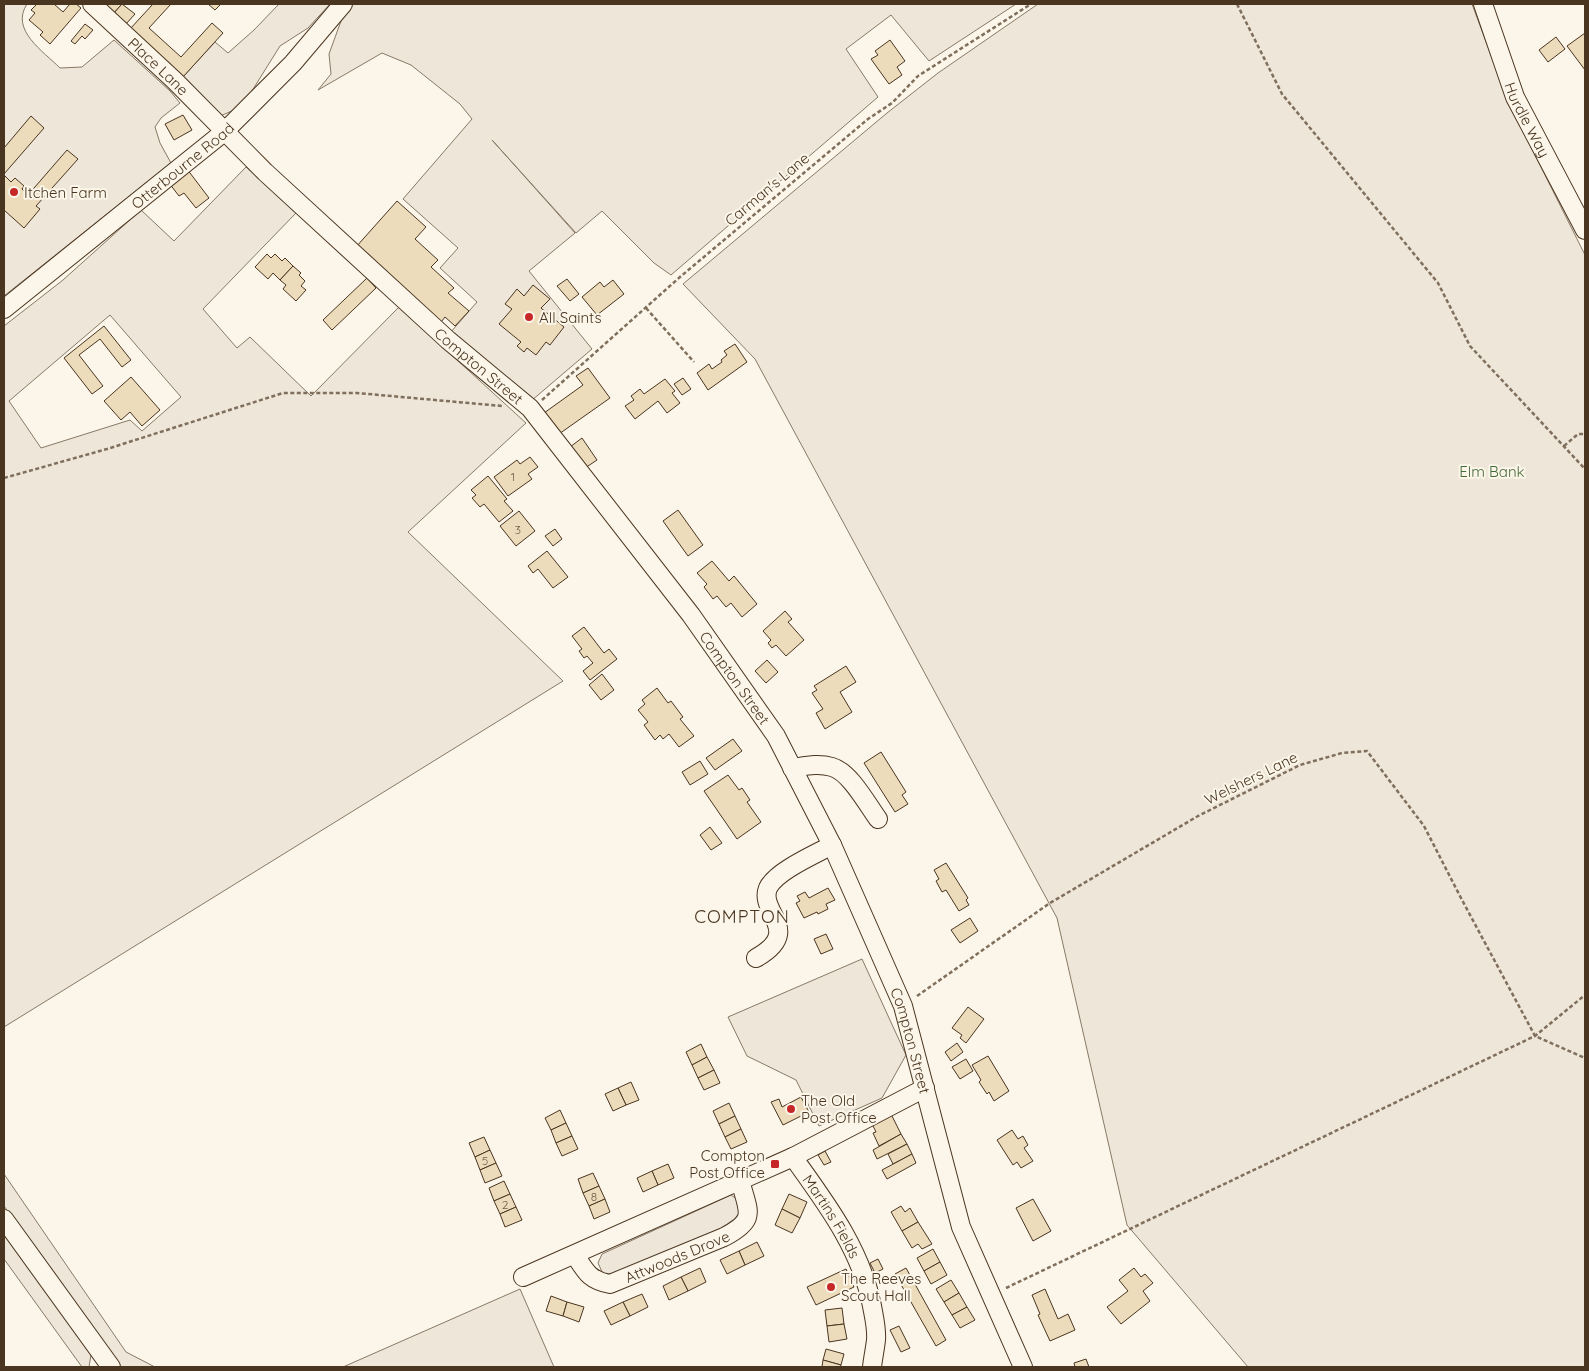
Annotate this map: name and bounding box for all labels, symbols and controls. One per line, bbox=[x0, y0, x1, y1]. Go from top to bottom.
street label: Place Lane bbox=[124, 33, 193, 99]
street label: Hurdle Way bbox=[1501, 79, 1554, 160]
street label: Otterbourne Road bbox=[127, 118, 238, 213]
street label: Carman's Lane bbox=[721, 148, 813, 230]
place label: Itchen Farm bbox=[24, 183, 107, 202]
marker: Itchen Farm bbox=[8, 186, 20, 198]
place label: All Saints bbox=[539, 308, 602, 327]
marker: All Saints bbox=[523, 311, 535, 323]
street label: Compton Street bbox=[431, 323, 527, 408]
park label: Elm Bank bbox=[1459, 462, 1525, 481]
house number: 1 bbox=[511, 469, 515, 484]
house number: 3 bbox=[515, 522, 521, 537]
street label: Compton Street bbox=[696, 627, 774, 728]
street label: Welshers Lane bbox=[1201, 747, 1301, 809]
district label: COMPTON bbox=[694, 905, 790, 928]
street label: Compton Street bbox=[886, 984, 935, 1095]
place label: The Old Post Office bbox=[801, 1091, 877, 1127]
marker: The Old Post Office bbox=[785, 1103, 797, 1115]
place label: Compton Post Office bbox=[689, 1146, 765, 1182]
house number: 5 bbox=[482, 1153, 488, 1168]
marker: Compton Post Office bbox=[769, 1158, 781, 1170]
street label: Martins Fields bbox=[799, 1171, 865, 1261]
house number: 8 bbox=[591, 1189, 597, 1204]
house number: 2 bbox=[502, 1197, 509, 1212]
street label: Attwoods Drove bbox=[622, 1226, 733, 1286]
place label: The Reeves Scout Hall bbox=[841, 1269, 921, 1305]
marker: The Reeves Scout Hall bbox=[825, 1281, 837, 1293]

